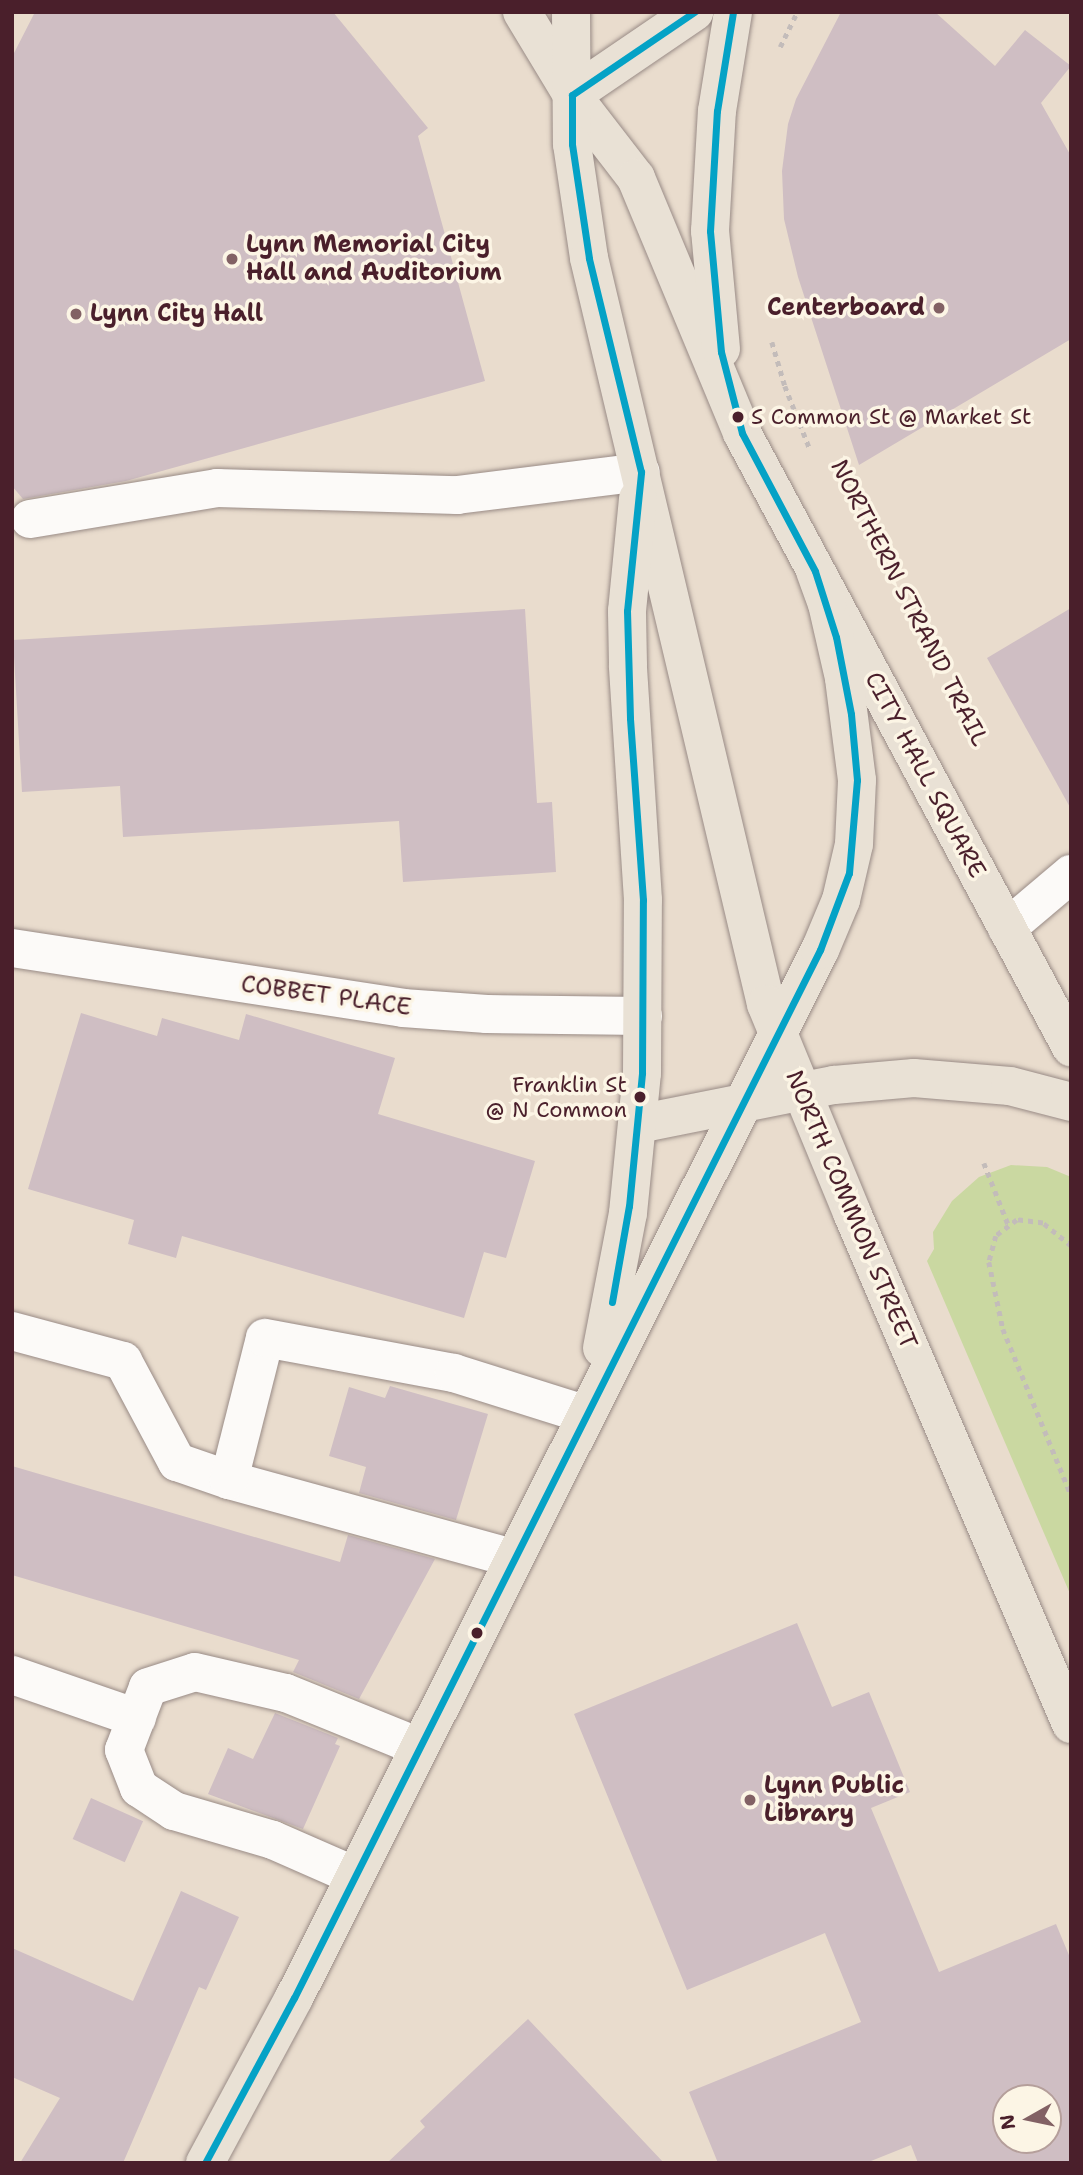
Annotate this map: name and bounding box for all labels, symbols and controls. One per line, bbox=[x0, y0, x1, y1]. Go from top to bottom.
place label: Lynn Memorial City Hall and Auditorium bbox=[246, 231, 502, 287]
marker: Lynn Memorial City Hall and Auditorium bbox=[224, 251, 240, 267]
place label: Centerboard bbox=[767, 294, 925, 322]
place label: Lynn City Hall bbox=[90, 300, 263, 328]
marker: Centerboard bbox=[931, 300, 947, 316]
marker: Lynn City Hall bbox=[68, 306, 84, 322]
place label: S Common St @ Market St bbox=[751, 404, 1032, 430]
marker: S Common St @ Market St bbox=[731, 410, 745, 424]
street label: NORTHERN STRAND TRAIL bbox=[824, 455, 994, 751]
street label: CITY HALL SQUARE bbox=[858, 667, 992, 883]
street label: COBBET PLACE bbox=[239, 970, 413, 1022]
street label: NORTH COMMON STREET bbox=[779, 1066, 923, 1354]
place label: Franklin St @ N Common bbox=[485, 1071, 627, 1122]
marker: Franklin St @ N Common bbox=[633, 1090, 647, 1104]
unlabelled marker bbox=[470, 1626, 484, 1640]
place label: Lynn Public Library bbox=[764, 1772, 904, 1828]
marker: Lynn Public Library bbox=[742, 1792, 758, 1808]
north arrow bbox=[992, 2084, 1062, 2154]
text: N bbox=[994, 2113, 1021, 2131]

